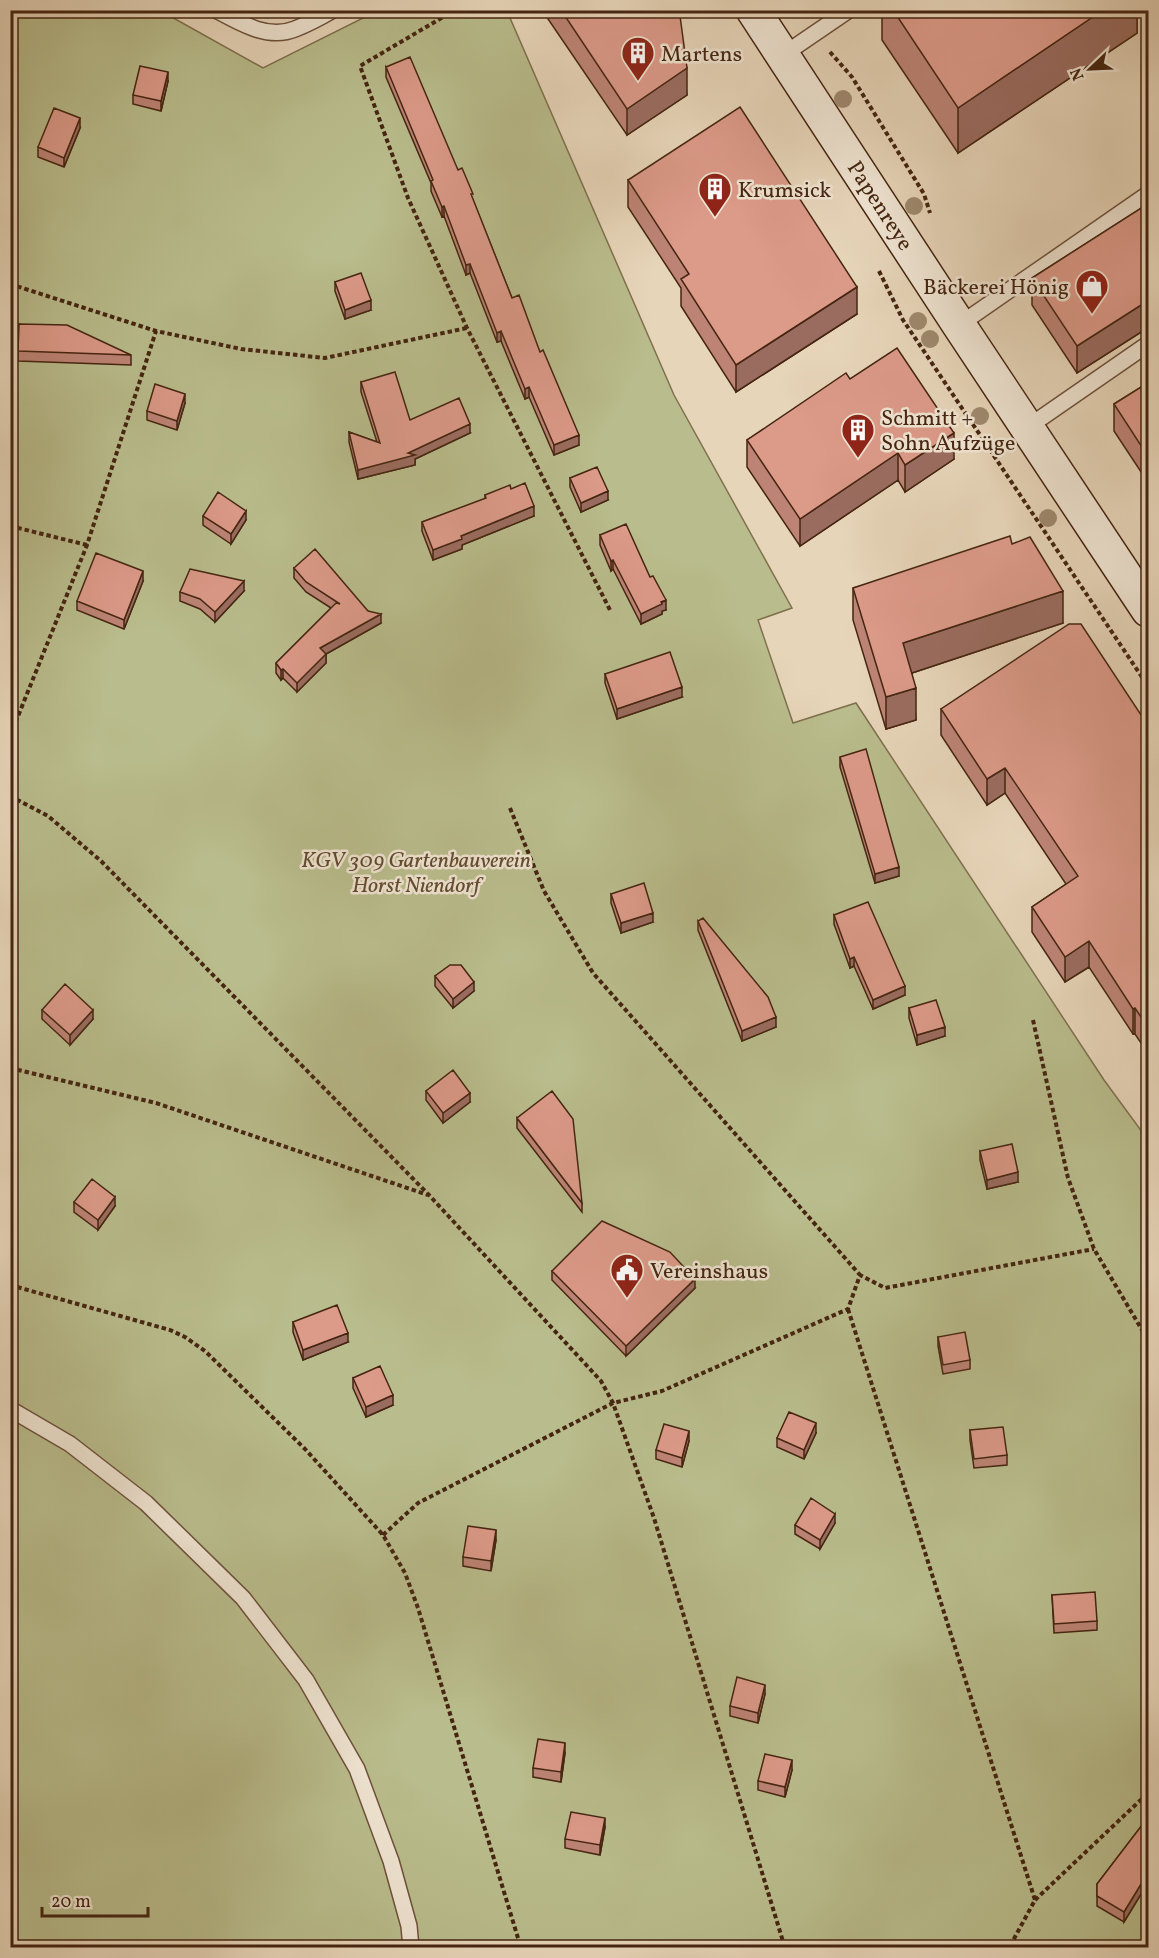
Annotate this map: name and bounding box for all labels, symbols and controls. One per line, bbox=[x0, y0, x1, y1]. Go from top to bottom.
building icon: Martens bbox=[620, 35, 656, 82]
north arrow bbox=[1060, 39, 1120, 99]
place label: Martens bbox=[661, 40, 742, 71]
text: N bbox=[1065, 64, 1090, 84]
street label: Papenreye bbox=[838, 155, 920, 257]
building icon: Krumsick bbox=[697, 171, 733, 218]
place label: Krumsick bbox=[738, 176, 831, 207]
shop icon: Bäckerei Hönig bbox=[1074, 268, 1110, 315]
place label: Bäckerei Hönig bbox=[923, 273, 1069, 304]
place label: Schmitt + Sohn Aufzüge bbox=[881, 404, 1015, 460]
building icon: Schmitt + Sohn Aufzüge bbox=[840, 412, 876, 459]
park label: KGV 309 Gartenbauverein Horst Niendorf bbox=[301, 846, 531, 902]
public building icon: Vereinshaus bbox=[609, 1252, 645, 1299]
place label: Vereinshaus bbox=[650, 1257, 768, 1288]
scale bar bbox=[42, 1880, 148, 1918]
text: 20 m bbox=[51, 1890, 91, 1915]

